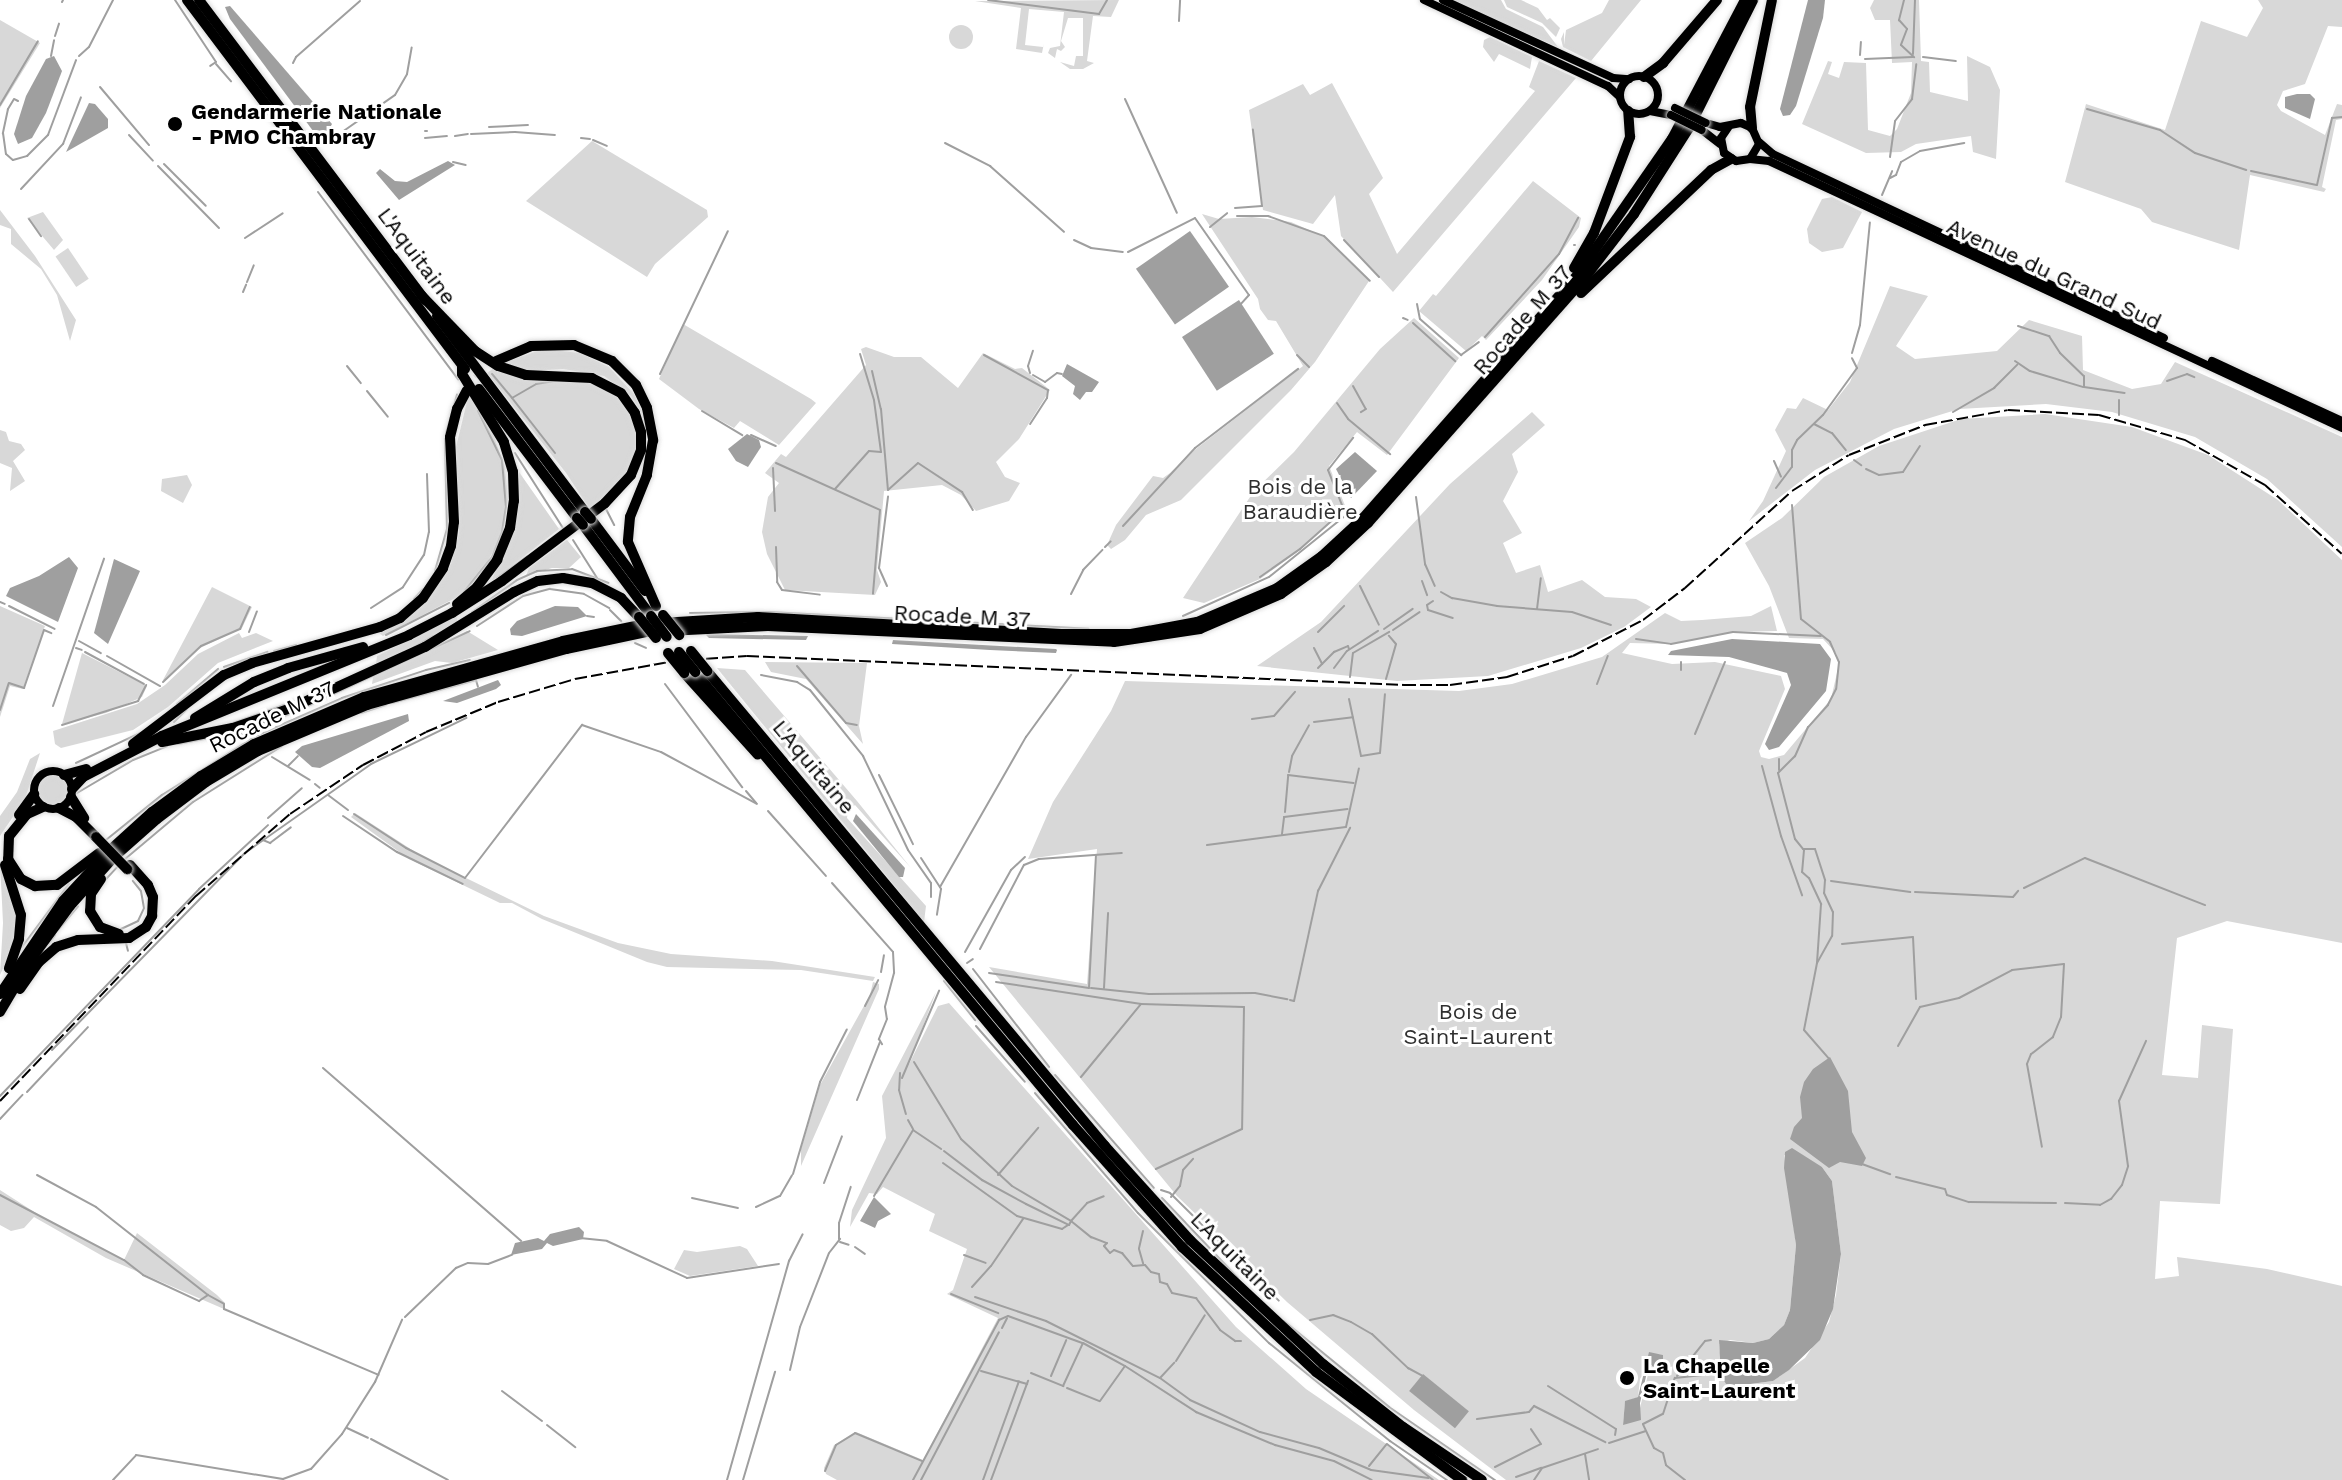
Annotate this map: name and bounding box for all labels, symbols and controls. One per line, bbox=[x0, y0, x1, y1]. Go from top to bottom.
place label: Gendarmerie Nationale - PMO Chambray bbox=[191, 98, 442, 150]
marker: Gendarmerie Nationale - PMO Chambray bbox=[166, 115, 184, 133]
street label: L'Aquitaine bbox=[372, 202, 462, 310]
street label: Avenue du Grand Sud bbox=[1943, 213, 2165, 335]
street label: Rocade M 37 bbox=[1467, 260, 1577, 380]
park label: Bois de la Baraudière bbox=[1242, 473, 1358, 524]
street label: Rocade M 37 bbox=[893, 599, 1031, 633]
street label: Rocade M 37 bbox=[205, 675, 339, 759]
street label: L'Aquitaine bbox=[767, 715, 861, 819]
park label: Bois de Saint-Laurent bbox=[1403, 998, 1553, 1050]
street label: L'Aquitaine bbox=[1185, 1206, 1285, 1306]
place label: La Chapelle Saint-Laurent bbox=[1643, 1352, 1795, 1404]
marker: La Chapelle Saint-Laurent bbox=[1618, 1369, 1636, 1387]

